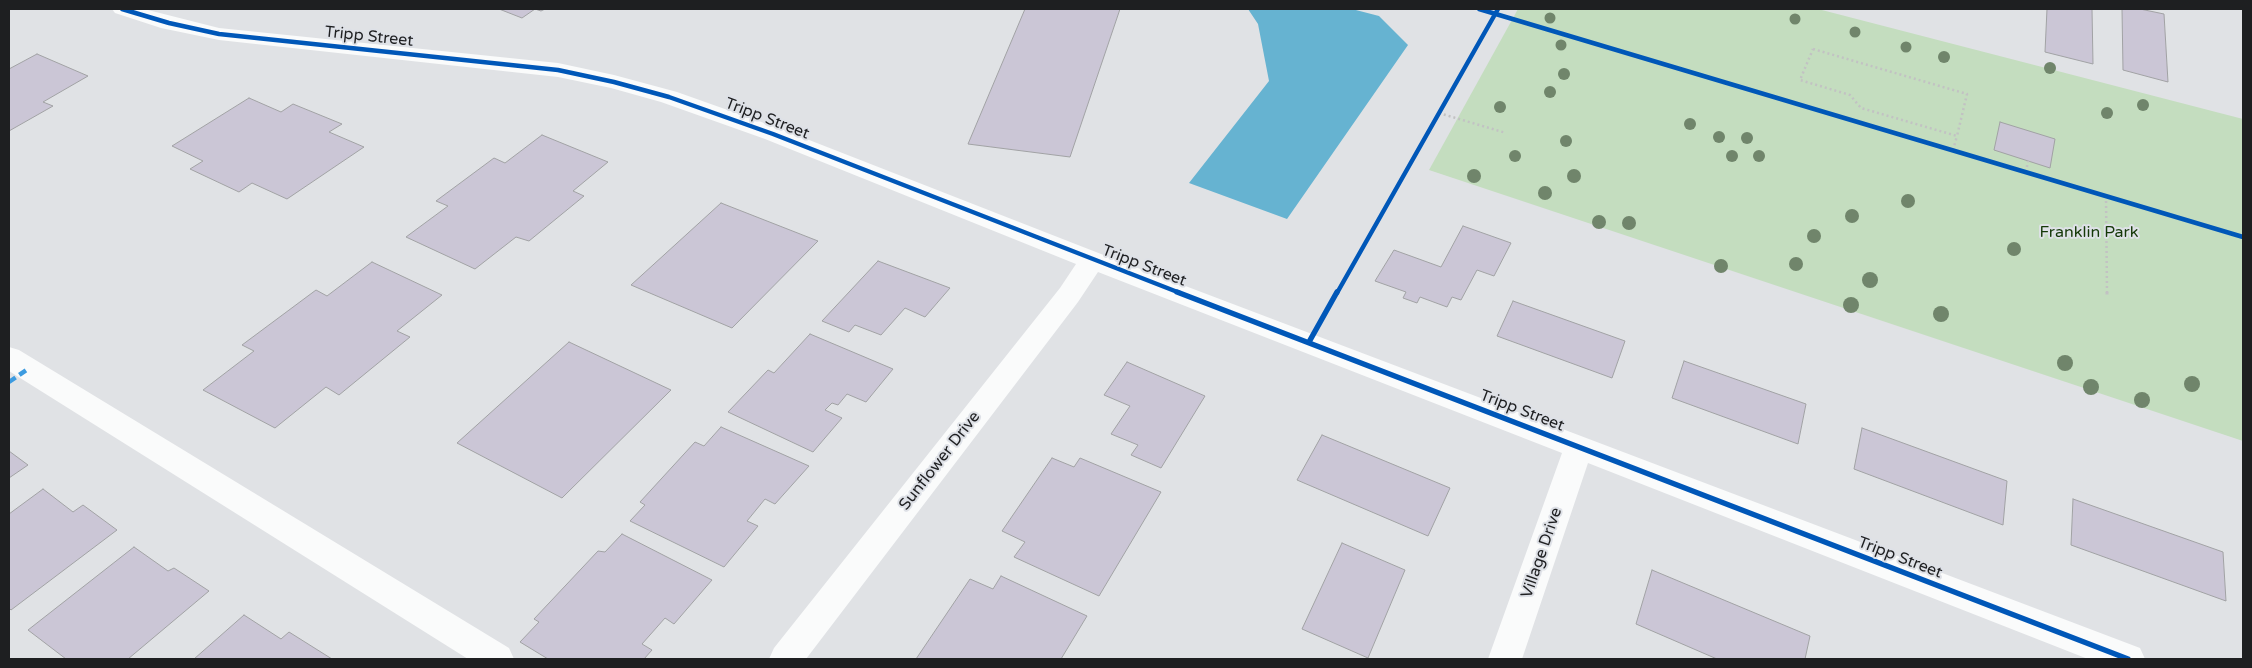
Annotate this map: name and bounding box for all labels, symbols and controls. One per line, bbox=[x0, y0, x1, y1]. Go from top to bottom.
street label: Tripp Street bbox=[324, 23, 414, 51]
street label: Tripp Street bbox=[722, 94, 812, 144]
park label: Franklin Park bbox=[2040, 223, 2138, 243]
street label: Tripp Street bbox=[1099, 241, 1189, 291]
street label: Tripp Street bbox=[1477, 386, 1567, 436]
street label: Sunflower Drive bbox=[895, 408, 985, 514]
street label: Village Drive bbox=[1518, 505, 1566, 601]
street label: Tripp Street bbox=[1855, 533, 1945, 583]

